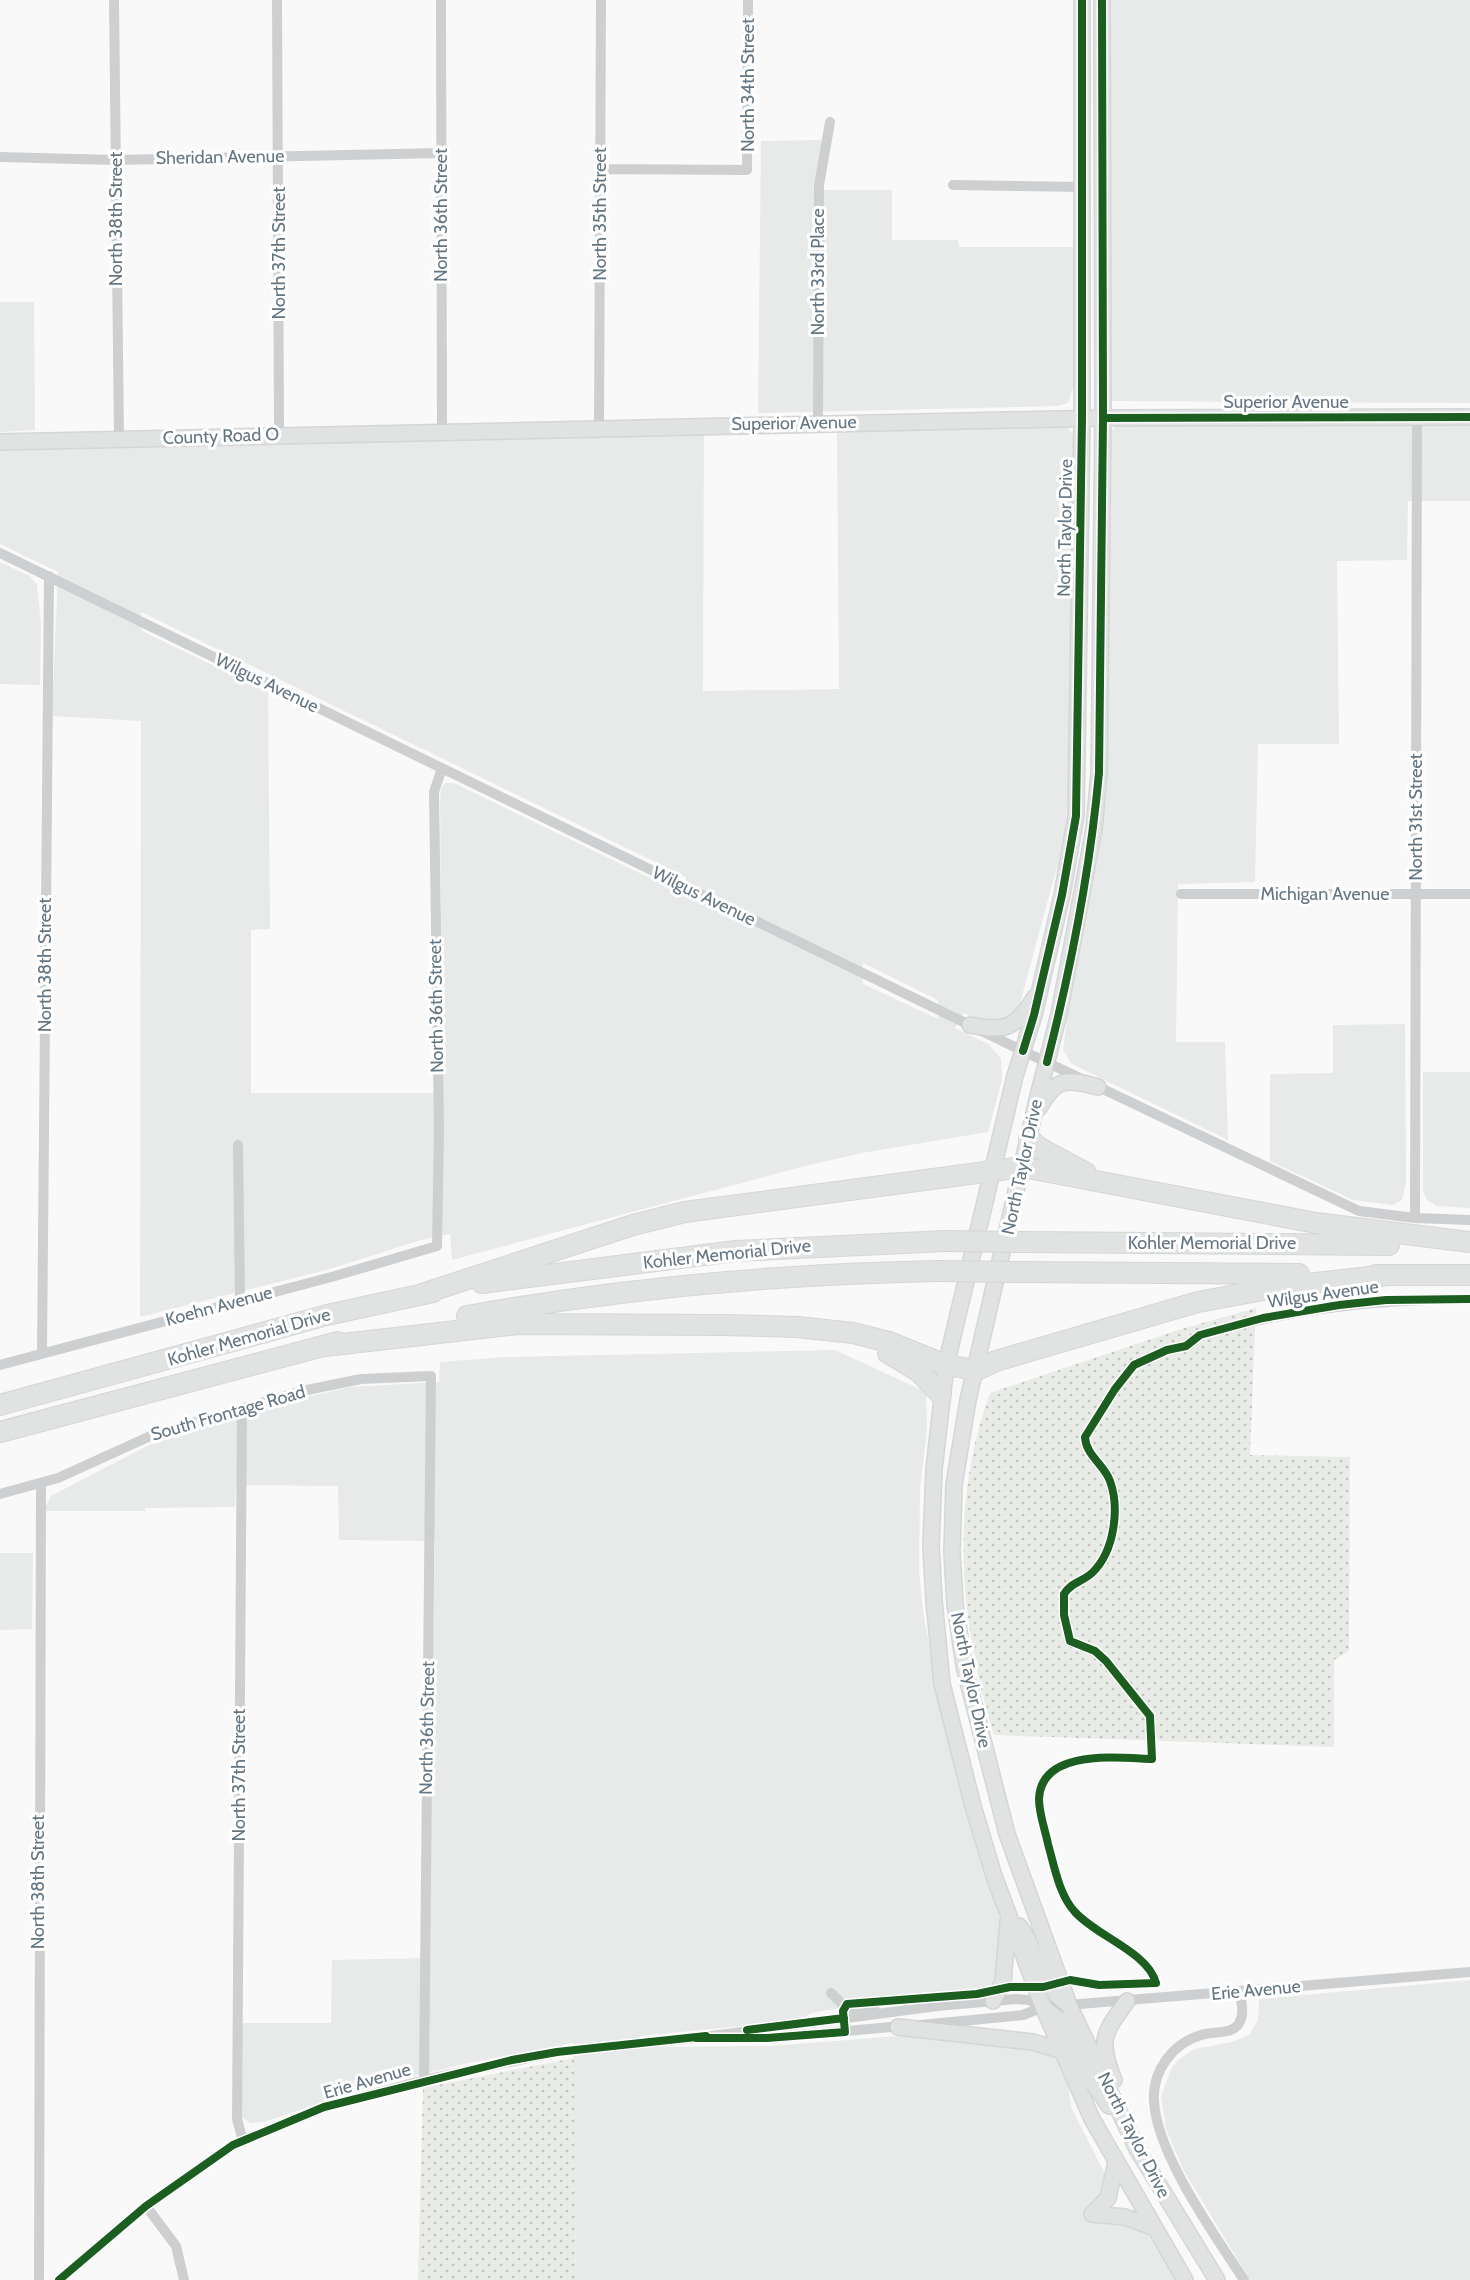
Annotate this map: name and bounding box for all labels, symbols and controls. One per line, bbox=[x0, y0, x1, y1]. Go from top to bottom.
street label: North 34th Street bbox=[737, 18, 759, 152]
street label: Sheridan Avenue bbox=[155, 145, 285, 169]
street label: North 35th Street bbox=[589, 147, 611, 281]
street label: North 36th Street bbox=[430, 148, 452, 282]
street label: North 38th Street bbox=[105, 152, 127, 286]
street label: North 37th Street bbox=[268, 187, 290, 319]
street label: North 33rd Place bbox=[807, 208, 829, 336]
street label: Superior Avenue bbox=[1223, 391, 1349, 413]
street label: Superior Avenue bbox=[731, 411, 857, 435]
street label: County Road O bbox=[163, 423, 280, 449]
street label: North Taylor Drive bbox=[1053, 459, 1077, 597]
street label: Wilgus Avenue bbox=[212, 649, 322, 717]
street label: North 31st Street bbox=[1405, 753, 1427, 881]
street label: Wilgus Avenue bbox=[649, 862, 759, 930]
street label: Michigan Avenue bbox=[1261, 883, 1389, 905]
street label: North 38th Street bbox=[34, 898, 56, 1032]
street label: North 36th Street bbox=[424, 939, 448, 1073]
street label: North Taylor Drive bbox=[997, 1097, 1047, 1237]
street label: Kohler Memorial Drive bbox=[1128, 1232, 1296, 1254]
street label: Kohler Memorial Drive bbox=[642, 1234, 812, 1274]
street label: Wilgus Avenue bbox=[1266, 1275, 1380, 1313]
street label: Koehn Avenue bbox=[163, 1281, 275, 1331]
street label: Kohler Memorial Drive bbox=[165, 1303, 333, 1371]
street label: South Frontage Road bbox=[148, 1380, 308, 1446]
street label: North Taylor Drive bbox=[946, 1610, 996, 1750]
street label: North 36th Street bbox=[415, 1661, 439, 1795]
street label: North 37th Street bbox=[228, 1709, 250, 1841]
street label: North 38th Street bbox=[27, 1815, 49, 1949]
street label: Erie Avenue bbox=[1210, 1975, 1302, 2005]
street label: Erie Avenue bbox=[321, 2058, 413, 2104]
street label: North Taylor Drive bbox=[1093, 2069, 1175, 2201]

